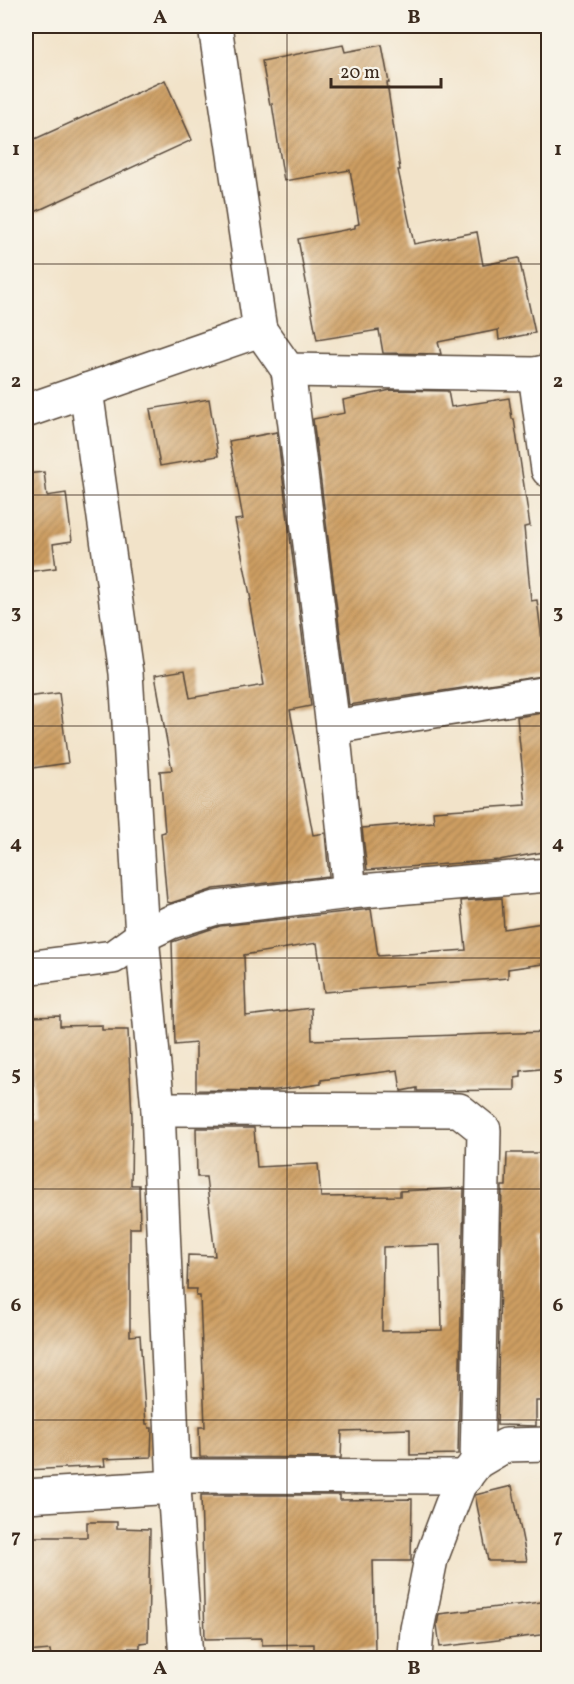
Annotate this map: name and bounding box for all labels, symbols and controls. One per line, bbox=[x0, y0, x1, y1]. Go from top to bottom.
text: A bbox=[153, 4, 167, 32]
text: B bbox=[407, 4, 421, 32]
scale bar bbox=[331, 51, 440, 89]
text: 20 m bbox=[340, 61, 380, 86]
text: 1 bbox=[12, 136, 20, 164]
text: 1 bbox=[554, 136, 562, 164]
text: 2 bbox=[11, 368, 21, 396]
text: 2 bbox=[553, 368, 563, 396]
text: 3 bbox=[11, 599, 21, 627]
text: 3 bbox=[553, 599, 563, 627]
text: 4 bbox=[10, 830, 22, 858]
text: 4 bbox=[552, 830, 564, 858]
text: 5 bbox=[11, 1061, 21, 1089]
text: 5 bbox=[553, 1061, 563, 1089]
text: 6 bbox=[11, 1292, 22, 1320]
text: 6 bbox=[553, 1292, 564, 1320]
text: 7 bbox=[11, 1523, 21, 1551]
text: 7 bbox=[553, 1523, 563, 1551]
text: A bbox=[153, 1655, 167, 1683]
text: B bbox=[407, 1655, 421, 1683]

